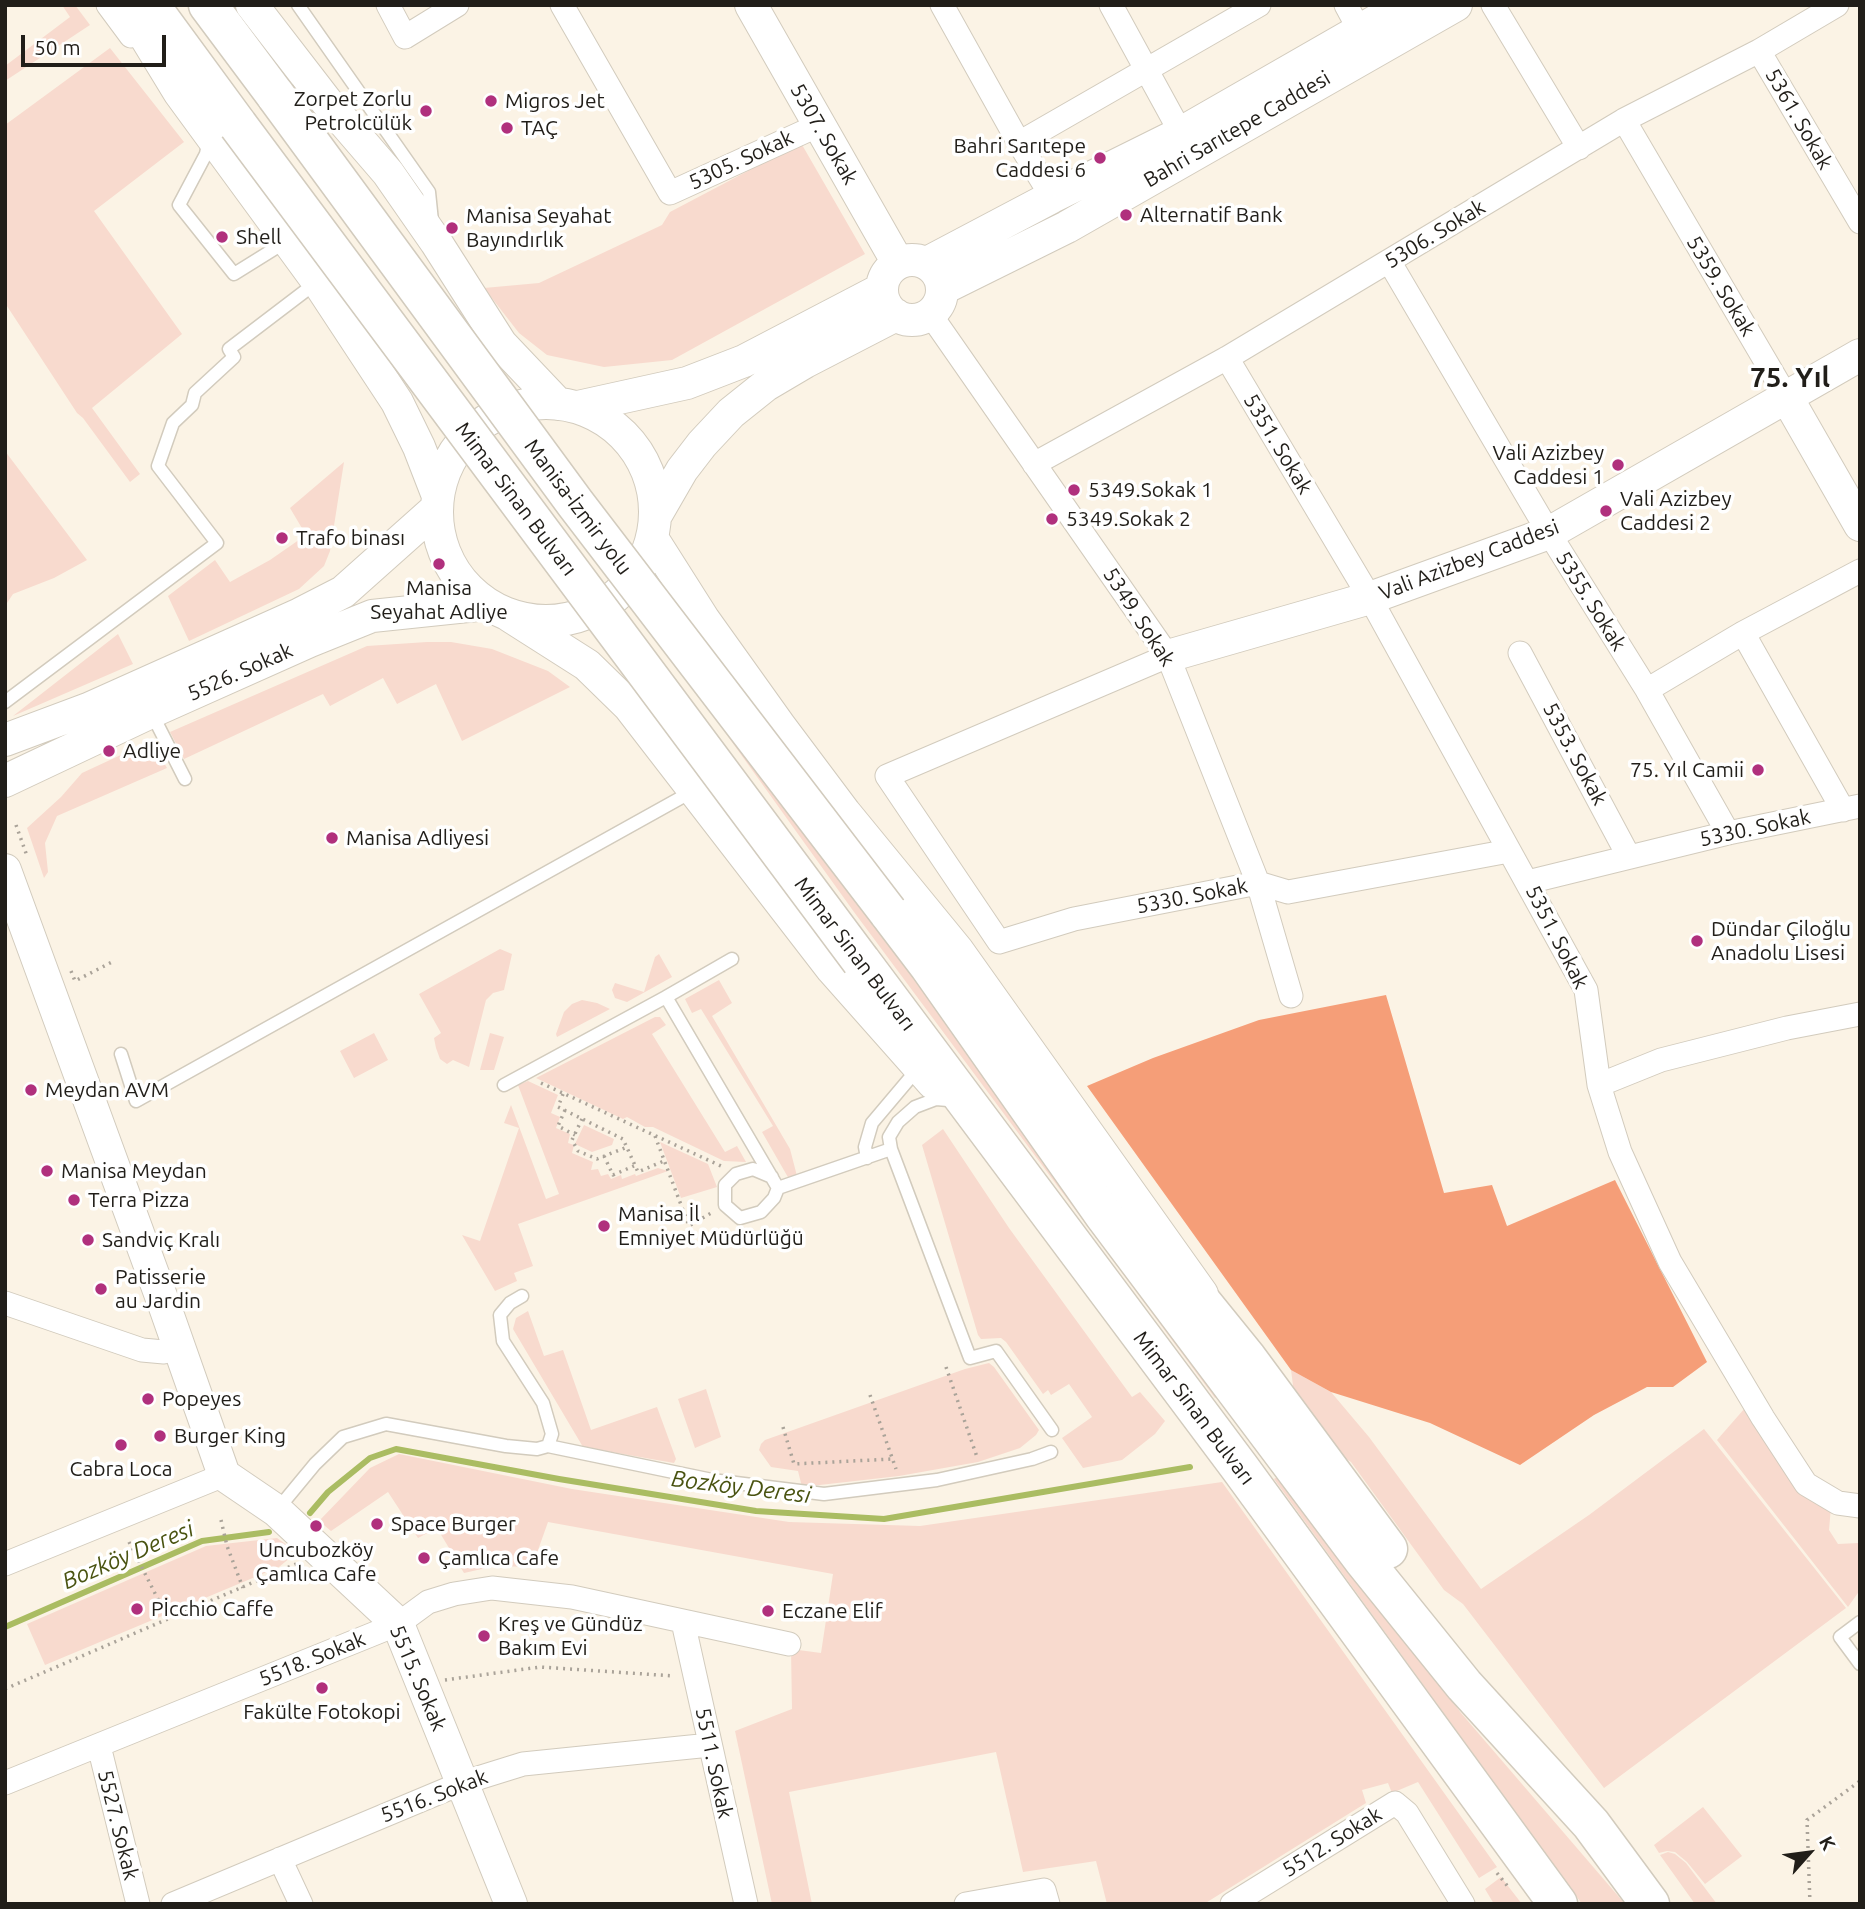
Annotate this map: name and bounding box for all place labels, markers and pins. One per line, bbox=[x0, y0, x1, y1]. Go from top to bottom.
place label: Zorpet Zorlu Petrolcülük bbox=[294, 86, 412, 136]
place label: Migros Jet bbox=[505, 88, 605, 114]
marker: Migros Jet bbox=[483, 93, 499, 109]
marker: Zorpet Zorlu Petrolcülük bbox=[418, 103, 434, 119]
place label: TAÇ bbox=[521, 115, 558, 141]
marker: TAÇ bbox=[499, 120, 515, 136]
place label: Bahri Sarıtepe Caddesi 6 bbox=[953, 133, 1086, 183]
marker: Bahri Sarıtepe Caddesi 6 bbox=[1092, 150, 1108, 166]
place label: Alternatif Bank bbox=[1140, 202, 1283, 228]
place label: Manisa Seyahat Bayındırlık bbox=[466, 203, 611, 253]
marker: Alternatif Bank bbox=[1118, 207, 1134, 223]
marker: Manisa Seyahat Bayındırlık bbox=[444, 220, 460, 236]
place label: Shell bbox=[236, 224, 282, 250]
marker: Shell bbox=[214, 229, 230, 245]
place label: Vali Azizbey Caddesi 1 bbox=[1492, 440, 1604, 490]
marker: Vali Azizbey Caddesi 1 bbox=[1610, 457, 1626, 473]
place label: 5349.Sokak 1 bbox=[1088, 477, 1213, 503]
marker: 5349.Sokak 1 bbox=[1066, 482, 1082, 498]
place label: Vali Azizbey Caddesi 2 bbox=[1620, 486, 1732, 536]
marker: Vali Azizbey Caddesi 2 bbox=[1598, 503, 1614, 519]
place label: 5349.Sokak 2 bbox=[1066, 506, 1191, 532]
marker: 5349.Sokak 2 bbox=[1044, 511, 1060, 527]
place label: Trafo binası bbox=[296, 525, 405, 551]
marker: Trafo binası bbox=[274, 530, 290, 546]
marker: Manisa Seyahat Adliye bbox=[431, 556, 447, 572]
place label: Manisa Seyahat Adliye bbox=[370, 575, 508, 625]
place label: Adliye bbox=[123, 738, 181, 764]
marker: Adliye bbox=[101, 743, 117, 759]
place label: 75. Yıl Camii bbox=[1630, 757, 1744, 783]
marker: 75. Yıl Camii bbox=[1750, 762, 1766, 778]
place label: Manisa Adliyesi bbox=[346, 825, 489, 851]
marker: Manisa Adliyesi bbox=[324, 830, 340, 846]
place label: Dündar Çiloğlu Anadolu Lisesi bbox=[1711, 916, 1851, 966]
marker: Dündar Çiloğlu Anadolu Lisesi bbox=[1689, 933, 1705, 949]
place label: Meydan AVM bbox=[45, 1077, 169, 1103]
marker: Meydan AVM bbox=[23, 1082, 39, 1098]
place label: Manisa Meydan bbox=[61, 1158, 207, 1184]
marker: Manisa Meydan bbox=[39, 1163, 55, 1179]
place label: Terra Pizza bbox=[88, 1187, 189, 1213]
marker: Terra Pizza bbox=[66, 1192, 82, 1208]
place label: Manisa İl Emniyet Müdürlüğü bbox=[618, 1201, 804, 1251]
marker: Manisa İl Emniyet Müdürlüğü bbox=[596, 1218, 612, 1234]
place label: Sandviç Kralı bbox=[102, 1227, 220, 1253]
marker: Sandviç Kralı bbox=[80, 1232, 96, 1248]
place label: Patisserie au Jardin bbox=[115, 1264, 206, 1314]
marker: Patisserie au Jardin bbox=[93, 1281, 109, 1297]
place label: Popeyes bbox=[162, 1386, 241, 1412]
marker: Popeyes bbox=[140, 1391, 156, 1407]
place label: Burger King bbox=[174, 1423, 286, 1449]
marker: Burger King bbox=[152, 1428, 168, 1444]
marker: Cabra Loca bbox=[113, 1437, 129, 1453]
place label: Cabra Loca bbox=[70, 1456, 172, 1482]
place label: Space Burger bbox=[391, 1511, 516, 1537]
marker: Space Burger bbox=[369, 1516, 385, 1532]
marker: Uncubozköy Çamlıca Cafe bbox=[308, 1518, 324, 1534]
place label: Uncubozköy Çamlıca Cafe bbox=[256, 1537, 376, 1587]
place label: Çamlıca Cafe bbox=[438, 1545, 559, 1571]
marker: Çamlıca Cafe bbox=[416, 1550, 432, 1566]
place label: Pİcchio Caffe bbox=[151, 1596, 274, 1622]
place label: Eczane Elif bbox=[782, 1598, 883, 1624]
marker: Pİcchio Caffe bbox=[129, 1601, 145, 1617]
marker: Eczane Elif bbox=[760, 1603, 776, 1619]
place label: Kreş ve Gündüz Bakım Evi bbox=[498, 1611, 643, 1661]
marker: Kreş ve Gündüz Bakım Evi bbox=[476, 1628, 492, 1644]
marker: Fakülte Fotokopi bbox=[314, 1680, 330, 1696]
place label: Fakülte Fotokopi bbox=[243, 1699, 401, 1725]

